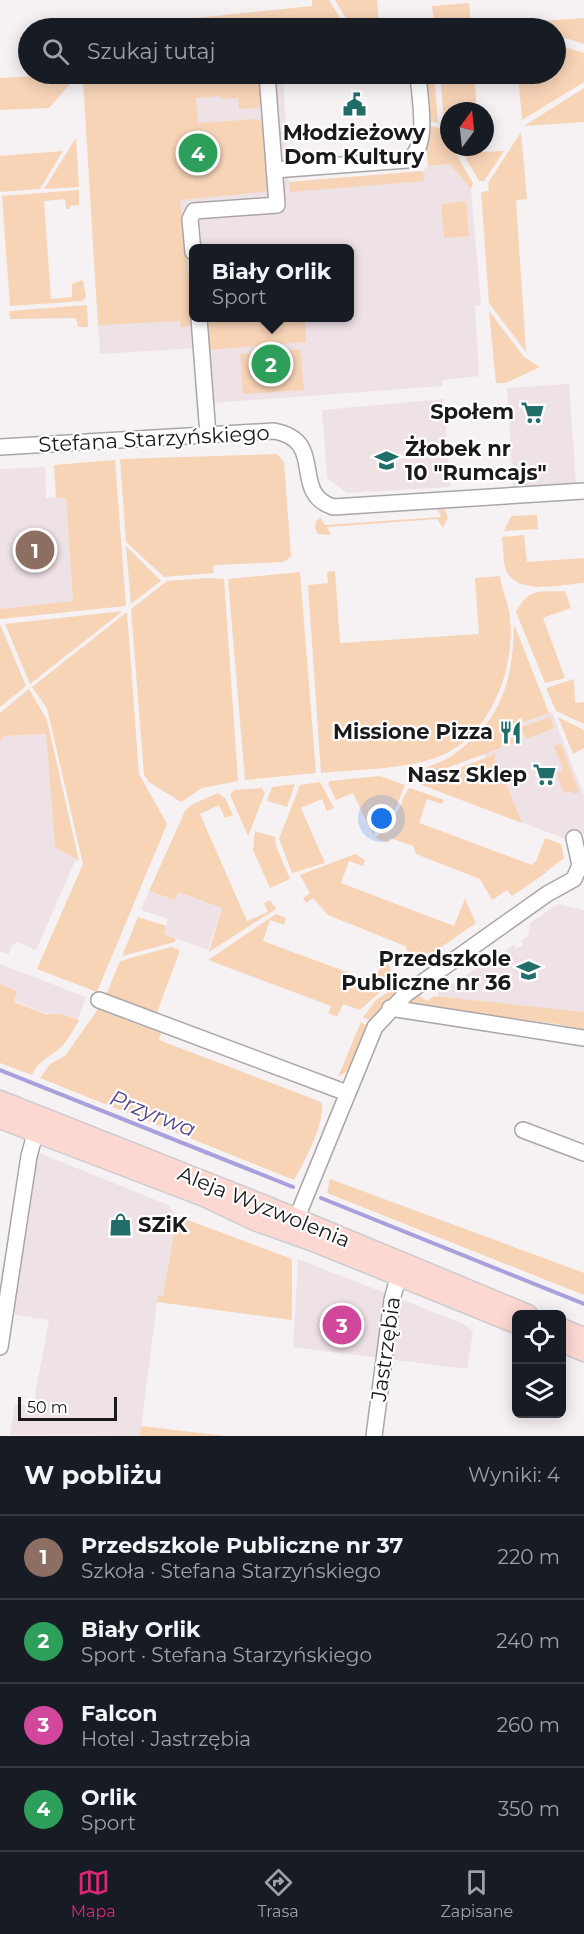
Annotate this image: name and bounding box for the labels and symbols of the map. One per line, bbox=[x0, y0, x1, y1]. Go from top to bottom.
public building icon: Młodzieżowy Dom Kultury bbox=[341, 92, 367, 118]
north arrow bbox=[440, 102, 494, 156]
place label: Młodzieżowy Dom Kultury bbox=[283, 120, 426, 169]
pin: 4 bbox=[178, 130, 218, 176]
pin: 2 bbox=[252, 342, 290, 386]
place label: Społem bbox=[430, 399, 514, 424]
supermarket icon: Społem bbox=[519, 399, 545, 425]
street label: Stefana Starzyńskiego bbox=[38, 420, 270, 457]
place label: Żłobek nr 10 "Rumcajs" bbox=[405, 435, 547, 485]
school or university icon: Żłobek nr 10 "Rumcajs" bbox=[374, 448, 400, 474]
pin: 1 bbox=[15, 528, 54, 572]
place label: Missione Pizza bbox=[333, 719, 493, 744]
restaurant icon: Missione Pizza bbox=[498, 719, 524, 745]
place label: Nasz Sklep bbox=[407, 762, 527, 787]
supermarket icon: Nasz Sklep bbox=[532, 762, 558, 788]
your location bbox=[367, 804, 396, 833]
place label: Przedszkole Publiczne nr 36 bbox=[341, 946, 511, 995]
school or university icon: Przedszkole Publiczne nr 36 bbox=[516, 958, 542, 984]
water label: Przyrwa bbox=[106, 1084, 200, 1143]
street label: Aleja Wyzwolenia bbox=[174, 1161, 354, 1253]
shop icon: SZiK bbox=[107, 1212, 133, 1238]
place label: SZiK bbox=[138, 1212, 188, 1237]
street label: Jastrzębia bbox=[366, 1295, 405, 1404]
pin: 3 bbox=[322, 1302, 362, 1348]
scale bar bbox=[18, 1394, 117, 1422]

